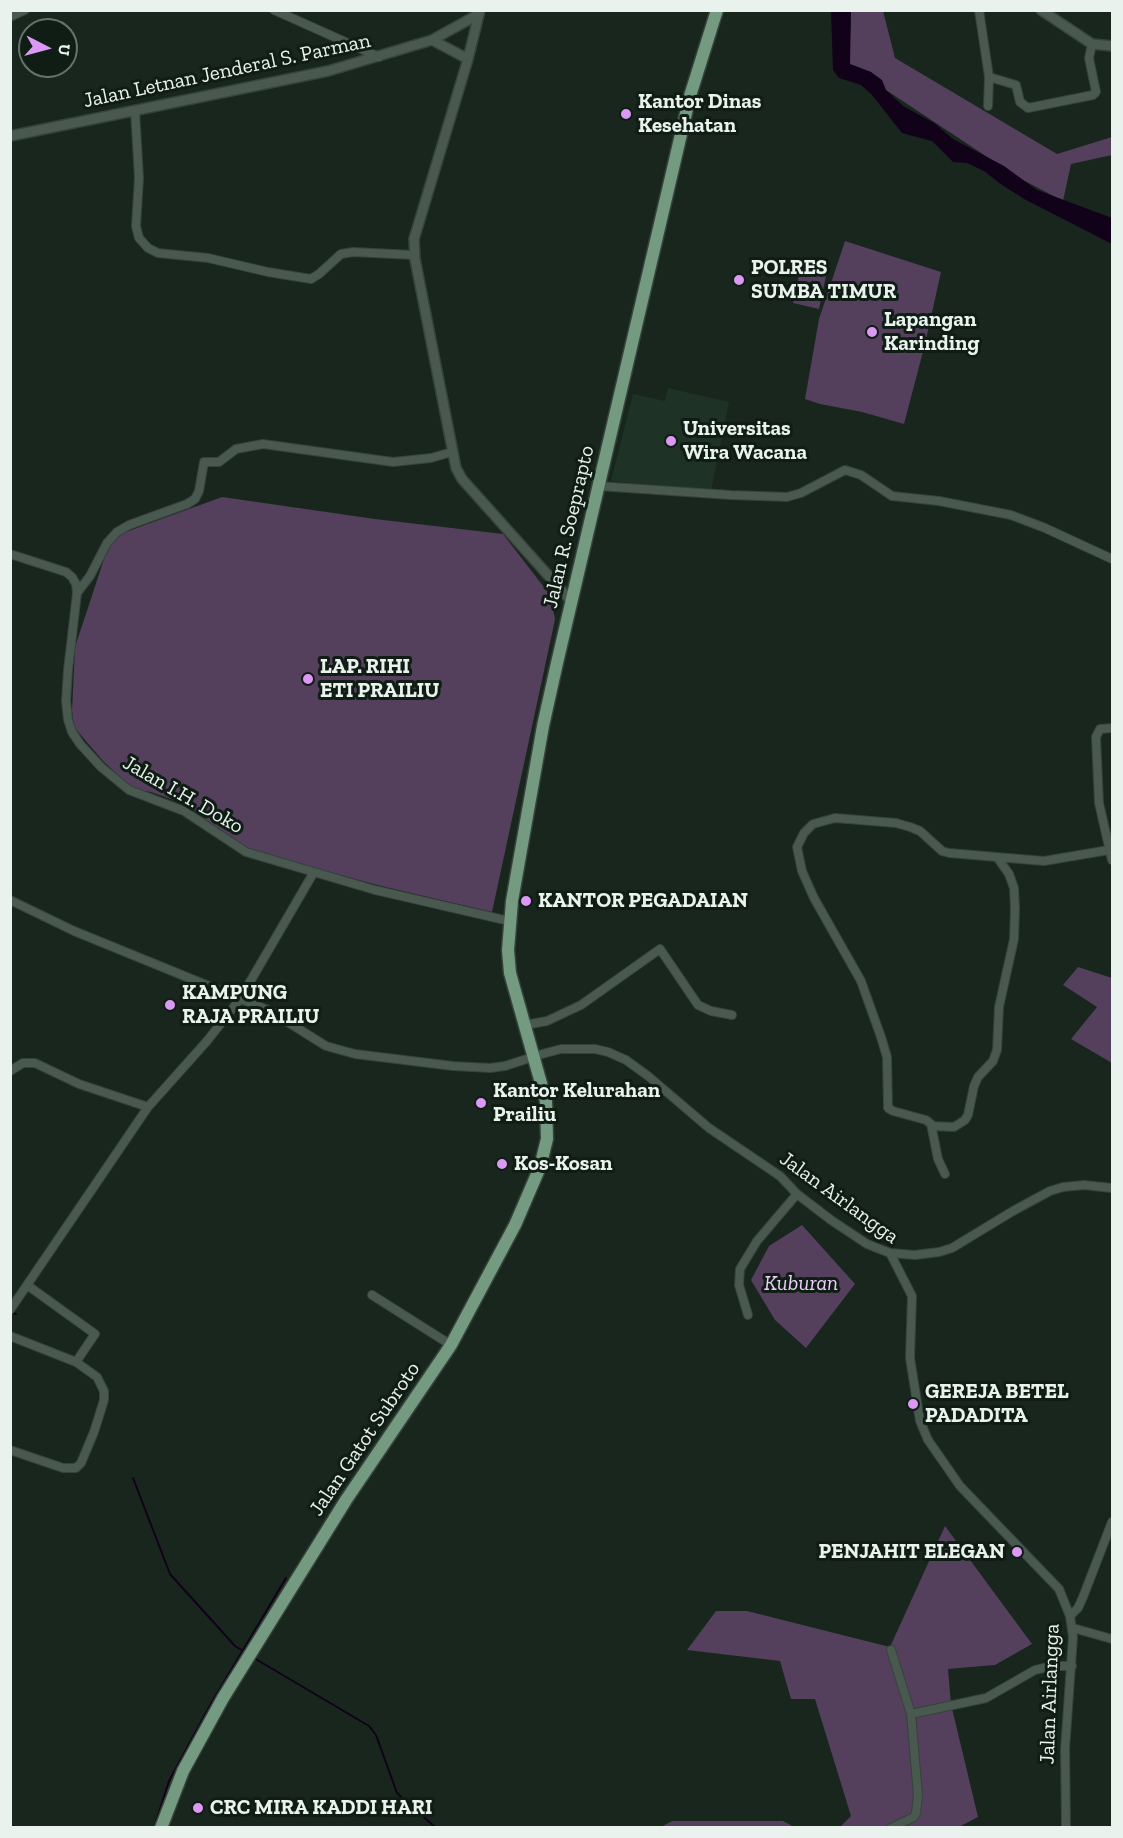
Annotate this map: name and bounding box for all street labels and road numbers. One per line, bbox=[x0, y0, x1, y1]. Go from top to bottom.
street label: Jalan Letnan Jenderal S. Parman bbox=[81, 28, 373, 114]
street label: Jalan R. Soeprapto bbox=[538, 443, 600, 611]
street label: Jalan I.H. Doko bbox=[118, 750, 248, 840]
street label: Jalan Airlangga bbox=[775, 1146, 903, 1250]
street label: Jalan Gatot Subroto bbox=[304, 1357, 426, 1521]
street label: Jalan Airlangga bbox=[1035, 1623, 1065, 1765]

